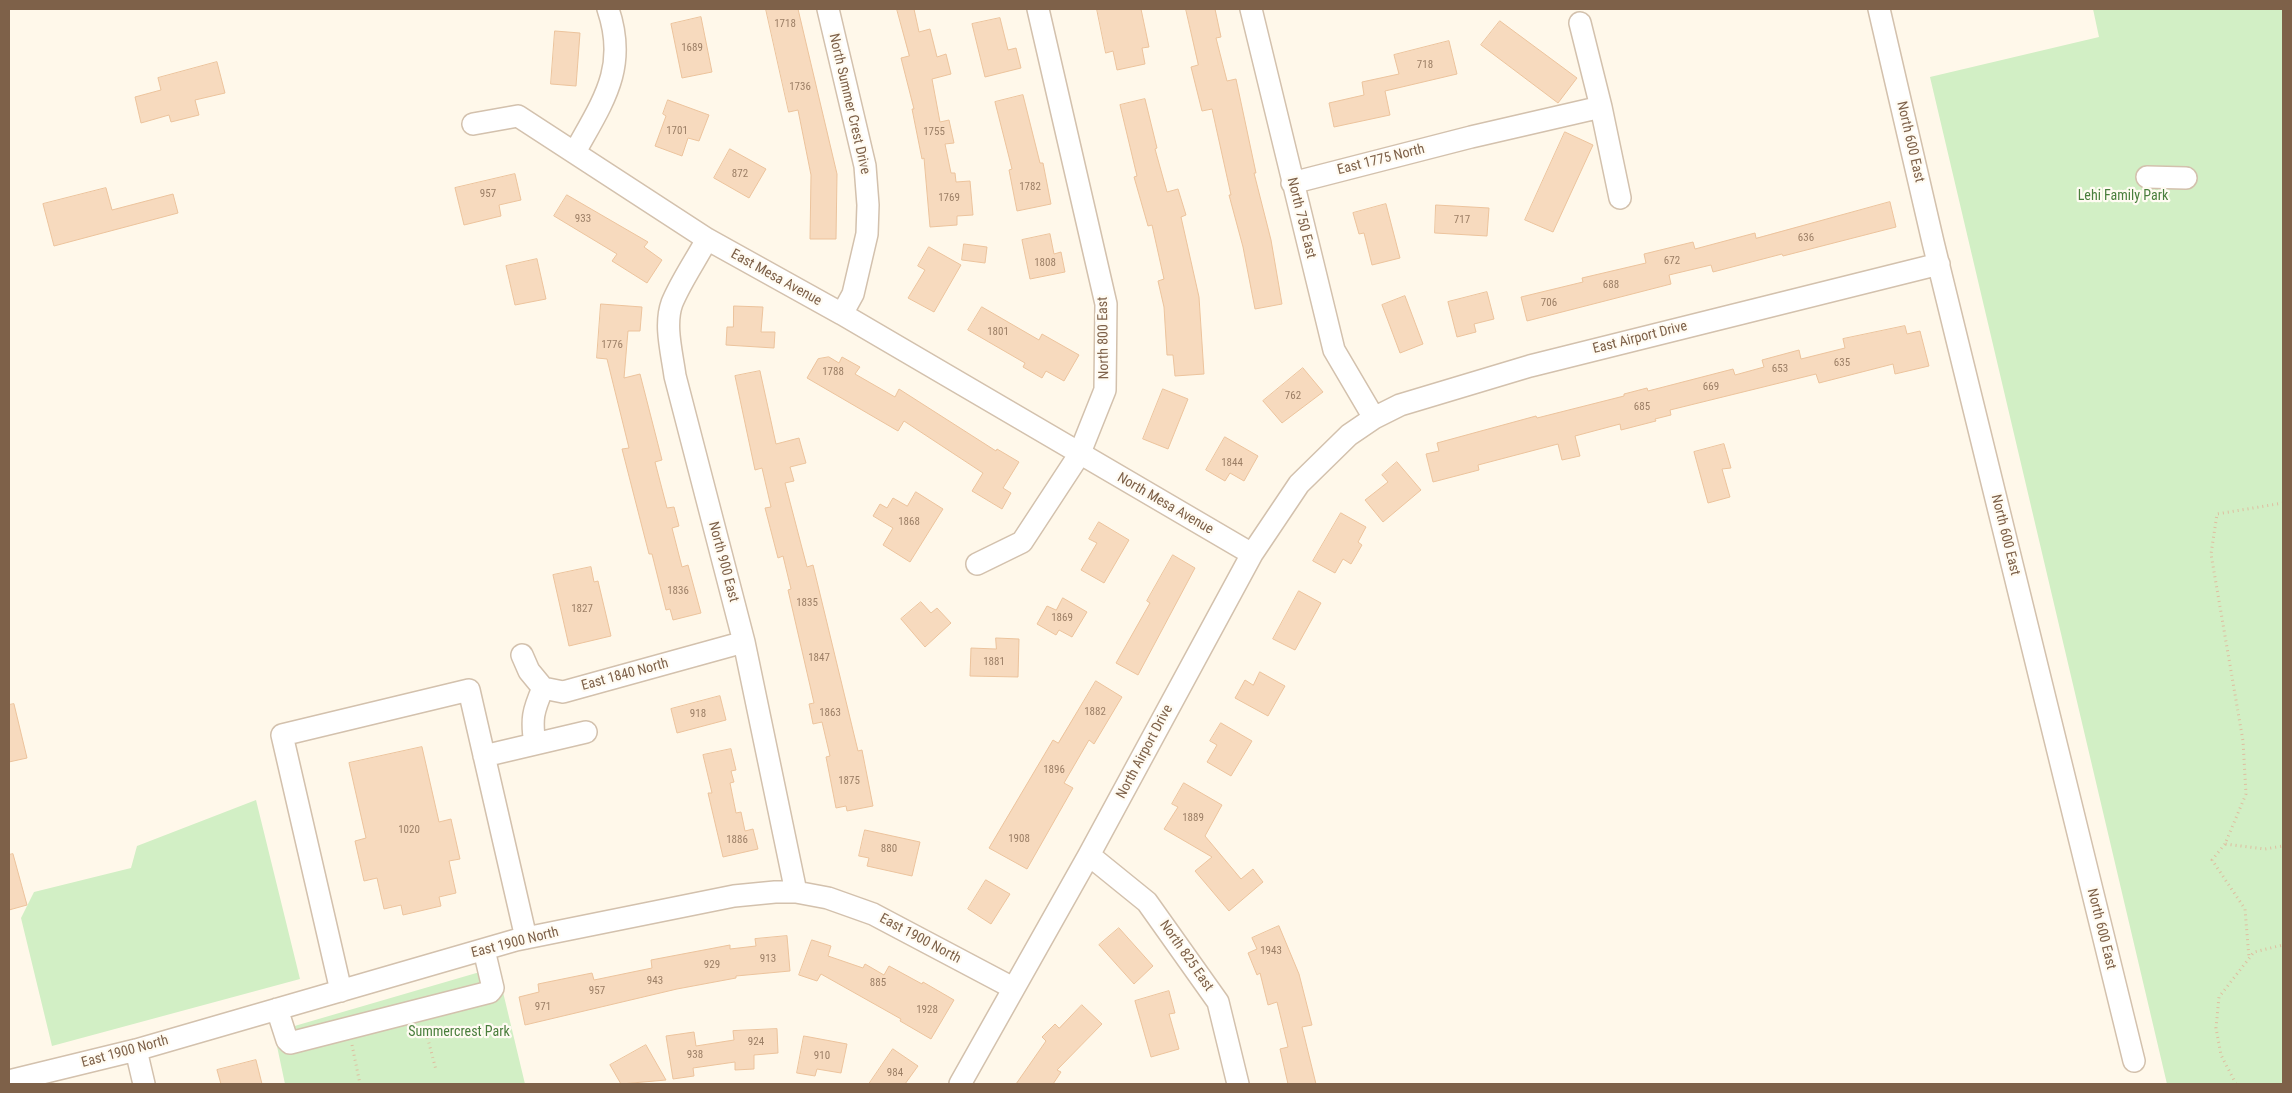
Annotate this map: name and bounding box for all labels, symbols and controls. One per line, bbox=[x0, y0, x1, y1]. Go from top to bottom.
house number: 1718 bbox=[774, 17, 796, 31]
street label: North Summer Crest Drive bbox=[825, 32, 873, 176]
house number: 1689 bbox=[681, 41, 703, 55]
house number: 718 bbox=[1417, 58, 1433, 72]
house number: 1736 bbox=[789, 80, 811, 94]
street label: North 600 East bbox=[1893, 100, 1927, 184]
house number: 1701 bbox=[666, 124, 688, 138]
house number: 1755 bbox=[923, 125, 945, 139]
street label: East 1775 North bbox=[1336, 141, 1426, 179]
house number: 872 bbox=[732, 167, 748, 181]
street label: North 750 East bbox=[1283, 176, 1319, 260]
house number: 1782 bbox=[1019, 180, 1041, 194]
house number: 957 bbox=[480, 187, 496, 201]
park label: Lehi Family Park bbox=[2078, 188, 2168, 204]
house number: 1769 bbox=[938, 191, 960, 205]
house number: 933 bbox=[575, 212, 591, 226]
house number: 717 bbox=[1454, 213, 1470, 227]
house number: 636 bbox=[1798, 231, 1814, 245]
street label: East Mesa Avenue bbox=[728, 246, 824, 310]
house number: 672 bbox=[1664, 254, 1680, 268]
house number: 1808 bbox=[1034, 256, 1056, 270]
house number: 688 bbox=[1603, 278, 1619, 292]
house number: 706 bbox=[1541, 296, 1557, 310]
street label: North 800 East bbox=[1095, 297, 1113, 379]
street label: East Airport Drive bbox=[1591, 318, 1689, 358]
house number: 1801 bbox=[987, 325, 1009, 339]
house number: 1776 bbox=[601, 338, 623, 352]
house number: 635 bbox=[1834, 356, 1850, 370]
house number: 653 bbox=[1772, 362, 1788, 376]
house number: 1788 bbox=[822, 365, 844, 379]
house number: 669 bbox=[1703, 380, 1719, 394]
house number: 762 bbox=[1285, 389, 1301, 403]
house number: 685 bbox=[1634, 400, 1650, 414]
house number: 1844 bbox=[1221, 456, 1243, 470]
street label: North Mesa Avenue bbox=[1114, 470, 1216, 538]
street label: North 600 East bbox=[1987, 493, 2023, 577]
house number: 1868 bbox=[898, 515, 920, 529]
street label: North 900 East bbox=[704, 520, 742, 604]
house number: 1836 bbox=[667, 584, 689, 598]
house number: 1835 bbox=[796, 596, 818, 610]
house number: 1827 bbox=[571, 602, 593, 616]
house number: 1869 bbox=[1051, 611, 1073, 625]
house number: 1847 bbox=[808, 651, 830, 665]
street label: East 1840 North bbox=[580, 655, 670, 695]
house number: 1881 bbox=[983, 655, 1005, 669]
street label: North Airport Drive bbox=[1113, 702, 1177, 802]
house number: 1882 bbox=[1084, 705, 1106, 719]
house number: 1863 bbox=[819, 706, 841, 720]
house number: 918 bbox=[690, 707, 706, 721]
house number: 1896 bbox=[1043, 763, 1065, 777]
house number: 1875 bbox=[838, 774, 860, 788]
house number: 1889 bbox=[1182, 811, 1204, 825]
house number: 1020 bbox=[398, 823, 420, 837]
house number: 1908 bbox=[1008, 832, 1030, 846]
house number: 1886 bbox=[726, 833, 748, 847]
house number: 880 bbox=[881, 842, 897, 856]
street label: North 600 East bbox=[2083, 887, 2119, 971]
street label: East 1900 North bbox=[877, 911, 963, 967]
street label: North 825 East bbox=[1155, 917, 1217, 995]
street label: East 1900 North bbox=[470, 924, 560, 962]
house number: 1943 bbox=[1260, 944, 1282, 958]
house number: 913 bbox=[760, 952, 776, 966]
house number: 929 bbox=[704, 958, 720, 972]
house number: 943 bbox=[647, 974, 663, 988]
house number: 885 bbox=[870, 976, 886, 990]
house number: 957 bbox=[589, 984, 605, 998]
house number: 971 bbox=[535, 1000, 551, 1014]
house number: 1928 bbox=[916, 1003, 938, 1017]
park label: Summercrest Park bbox=[408, 1024, 510, 1040]
street label: East 1900 North bbox=[80, 1032, 170, 1072]
house number: 924 bbox=[748, 1035, 764, 1049]
house number: 938 bbox=[687, 1048, 703, 1062]
house number: 910 bbox=[814, 1049, 830, 1063]
house number: 984 bbox=[887, 1066, 903, 1080]

